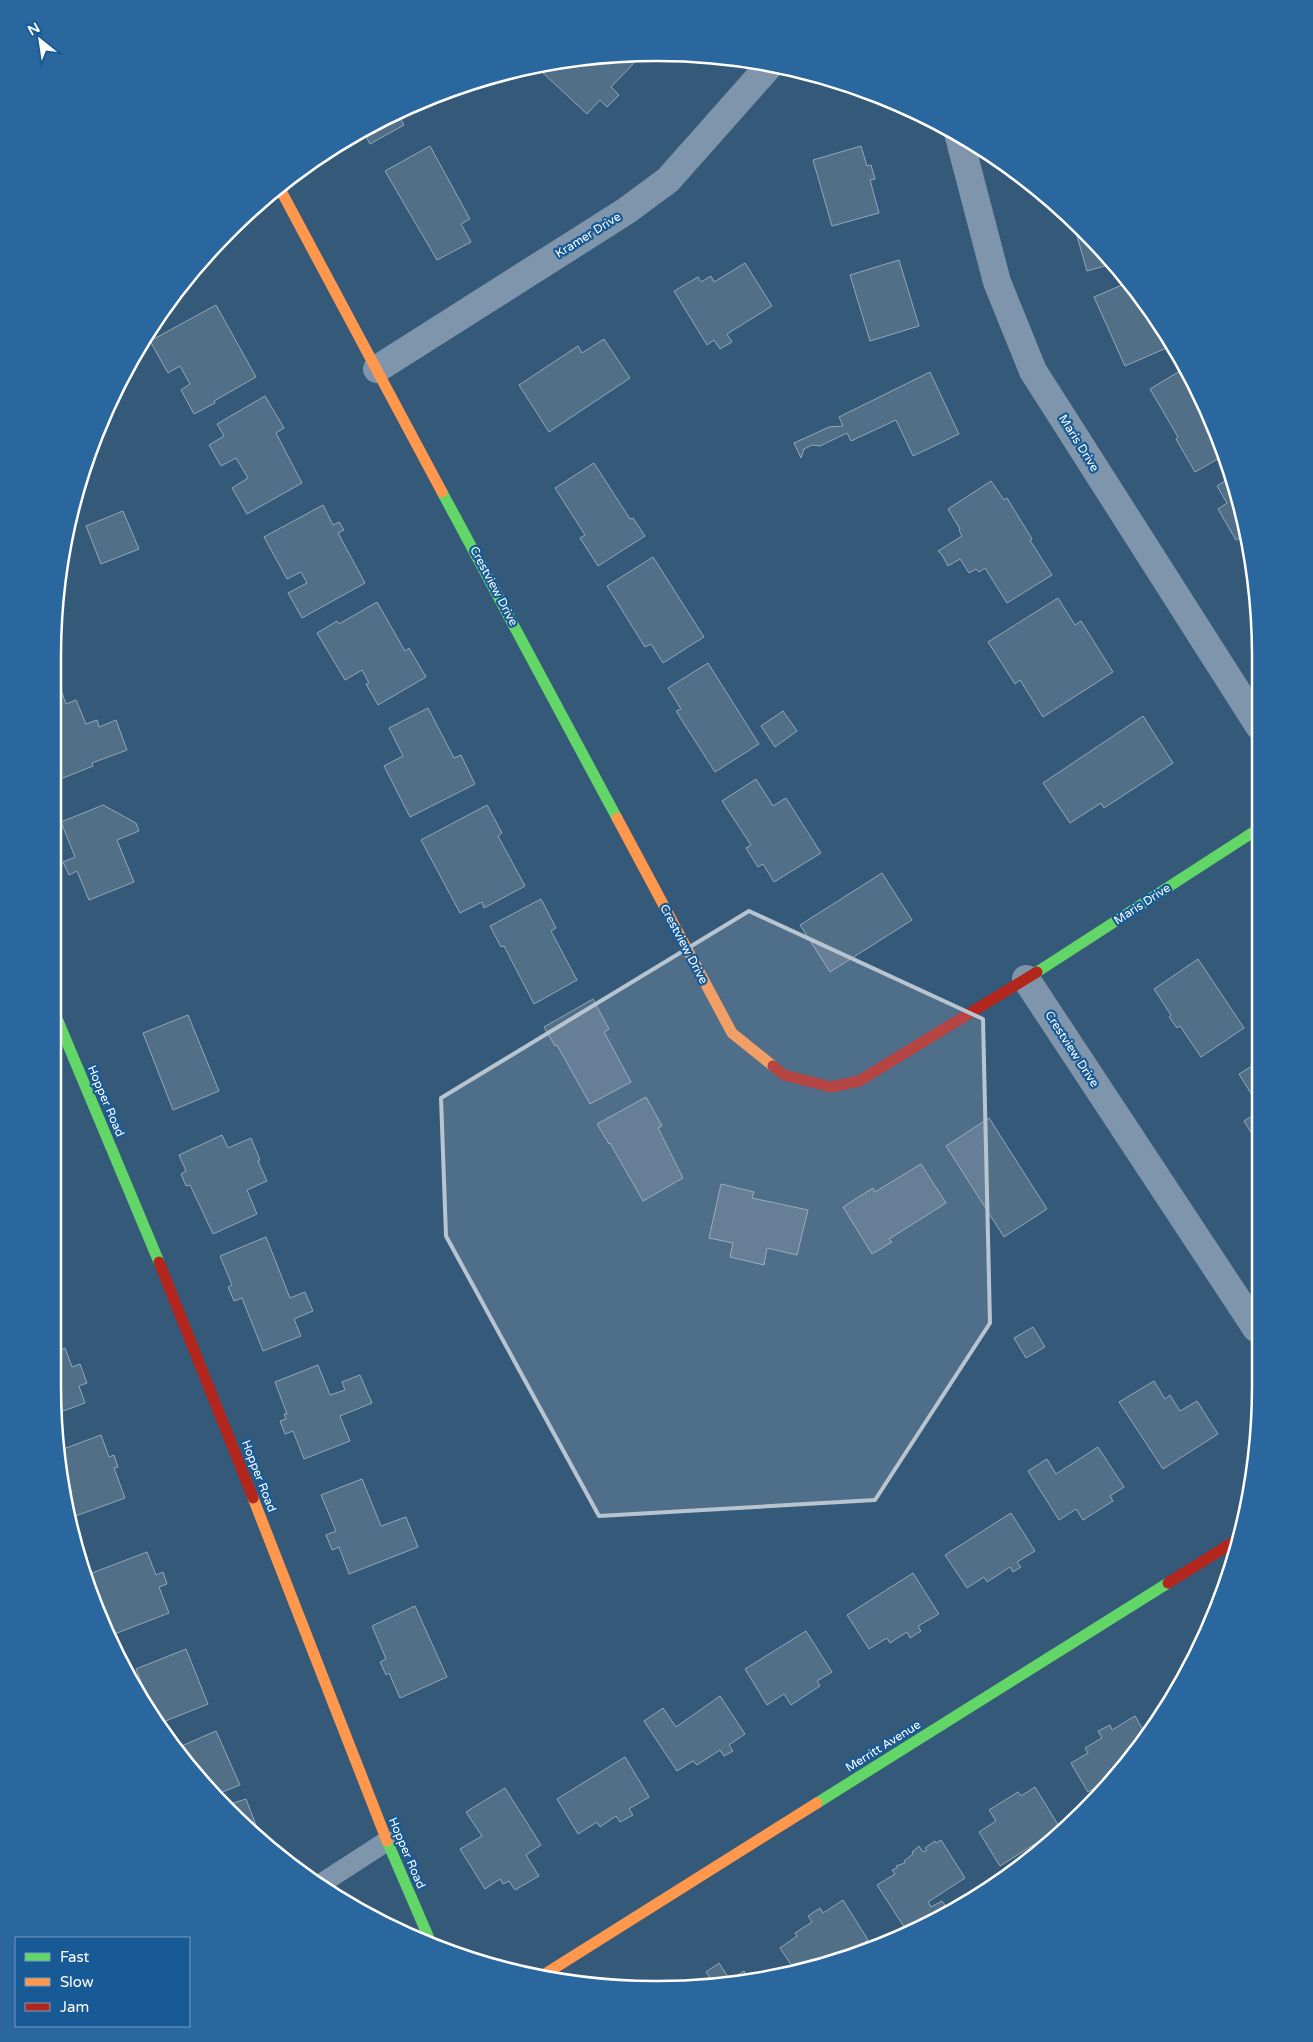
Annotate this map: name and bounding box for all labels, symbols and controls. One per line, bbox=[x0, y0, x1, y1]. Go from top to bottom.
north arrow bbox=[15, 15, 65, 65]
text: N bbox=[25, 19, 43, 39]
street label: Kramer Drive bbox=[553, 209, 623, 261]
street label: Maris Drive bbox=[1056, 412, 1102, 474]
street label: Crestview Drive bbox=[467, 544, 521, 628]
street label: Maris Drive bbox=[1111, 880, 1173, 927]
street label: Crestview Drive bbox=[657, 902, 711, 986]
street label: Crestview Drive bbox=[1042, 1008, 1102, 1090]
street label: Hopper Road bbox=[85, 1063, 127, 1139]
street label: Hopper Road bbox=[239, 1438, 279, 1514]
street label: Merritt Avenue bbox=[843, 1717, 923, 1775]
street label: Hopper Road bbox=[386, 1815, 428, 1891]
legend bbox=[15, 1937, 190, 2027]
text: Fast bbox=[60, 1948, 90, 1966]
text: Slow bbox=[60, 1973, 94, 1991]
text: Jam bbox=[60, 1998, 89, 2016]

